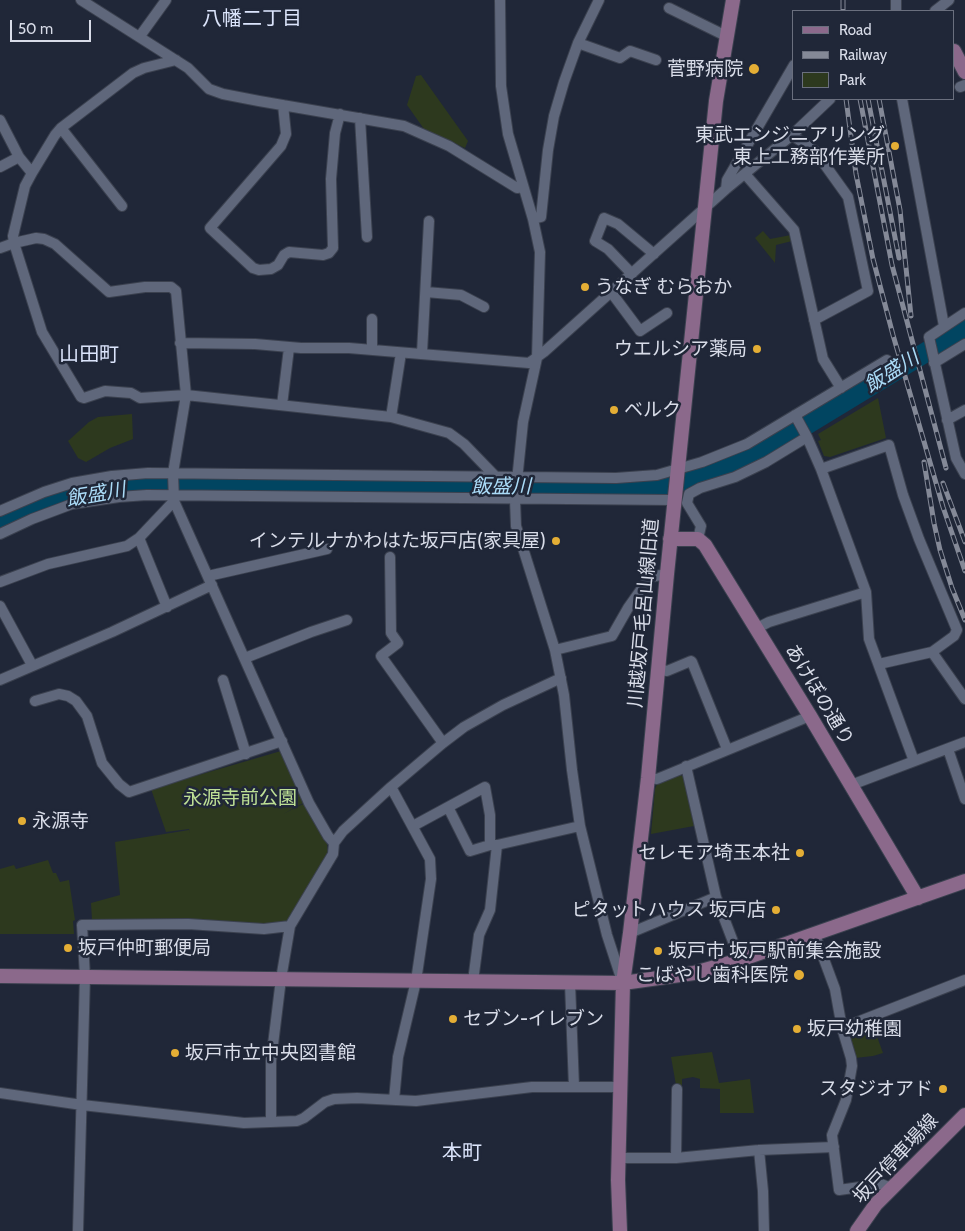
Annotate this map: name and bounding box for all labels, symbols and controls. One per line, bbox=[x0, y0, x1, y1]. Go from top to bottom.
district label: 八幡二丁目 bbox=[202, 7, 302, 31]
scale bar bbox=[12, 10, 94, 42]
legend bbox=[792, 10, 955, 100]
text: 50 m bbox=[18, 20, 53, 38]
text: Road bbox=[839, 21, 872, 39]
text: Railway bbox=[839, 46, 887, 64]
place label: 菅野病院 bbox=[667, 58, 743, 80]
marker: 菅野病院 bbox=[747, 62, 761, 76]
text: Park bbox=[839, 71, 866, 89]
place label: 東武エンジニアリング 東上工務部作業所 bbox=[695, 124, 885, 168]
marker: 東武エンジニアリング 東上工務部作業所 bbox=[889, 140, 901, 152]
place label: うなぎ むらおか bbox=[595, 276, 732, 298]
marker: うなぎ むらおか bbox=[579, 281, 591, 293]
place label: ウエルシア薬局 bbox=[614, 338, 747, 360]
district label: 山田町 bbox=[59, 343, 119, 367]
marker: ウエルシア薬局 bbox=[751, 343, 763, 355]
water label: 飯盛川 bbox=[860, 346, 924, 398]
place label: ベルク bbox=[624, 399, 681, 421]
marker: ベルク bbox=[608, 404, 620, 416]
water label: 飯盛川 bbox=[471, 475, 531, 499]
water label: 飯盛川 bbox=[64, 478, 128, 512]
street label: 川越坂戸毛呂山線旧道 bbox=[624, 517, 664, 709]
place label: インテルナかわはた坂戸店(家具屋) bbox=[249, 530, 546, 552]
marker: インテルナかわはた坂戸店(家具屋) bbox=[550, 535, 562, 547]
street label: あけぼの通り bbox=[780, 640, 858, 750]
park label: 永源寺前公園 bbox=[183, 787, 297, 809]
place label: 永源寺 bbox=[32, 810, 89, 832]
marker: 永源寺 bbox=[16, 815, 28, 827]
place label: セレモア埼玉本社 bbox=[638, 842, 790, 864]
marker: セレモア埼玉本社 bbox=[794, 847, 806, 859]
place label: ピタットハウス 坂戸店 bbox=[572, 899, 766, 921]
marker: ピタットハウス 坂戸店 bbox=[770, 904, 782, 916]
place label: 坂戸仲町郵便局 bbox=[78, 937, 211, 959]
place label: 坂戸市 坂戸駅前集会施設 bbox=[668, 940, 881, 962]
marker: 坂戸仲町郵便局 bbox=[62, 942, 74, 954]
marker: 坂戸市 坂戸駅前集会施設 bbox=[652, 945, 664, 957]
place label: こばやし歯科医院 bbox=[636, 964, 788, 986]
marker: こばやし歯科医院 bbox=[792, 968, 806, 982]
place label: セブン-イレブン bbox=[463, 1008, 604, 1030]
marker: セブン-イレブン bbox=[447, 1013, 459, 1025]
place label: 坂戸幼稚園 bbox=[807, 1018, 902, 1040]
marker: 坂戸幼稚園 bbox=[791, 1023, 803, 1035]
place label: 坂戸市立中央図書館 bbox=[185, 1042, 356, 1064]
marker: 坂戸市立中央図書館 bbox=[169, 1047, 181, 1059]
place label: スタジオアド bbox=[819, 1078, 933, 1100]
marker: スタジオアド bbox=[937, 1083, 949, 1095]
street label: 坂戸停車場線 bbox=[849, 1110, 943, 1208]
district label: 本町 bbox=[442, 1141, 482, 1165]

